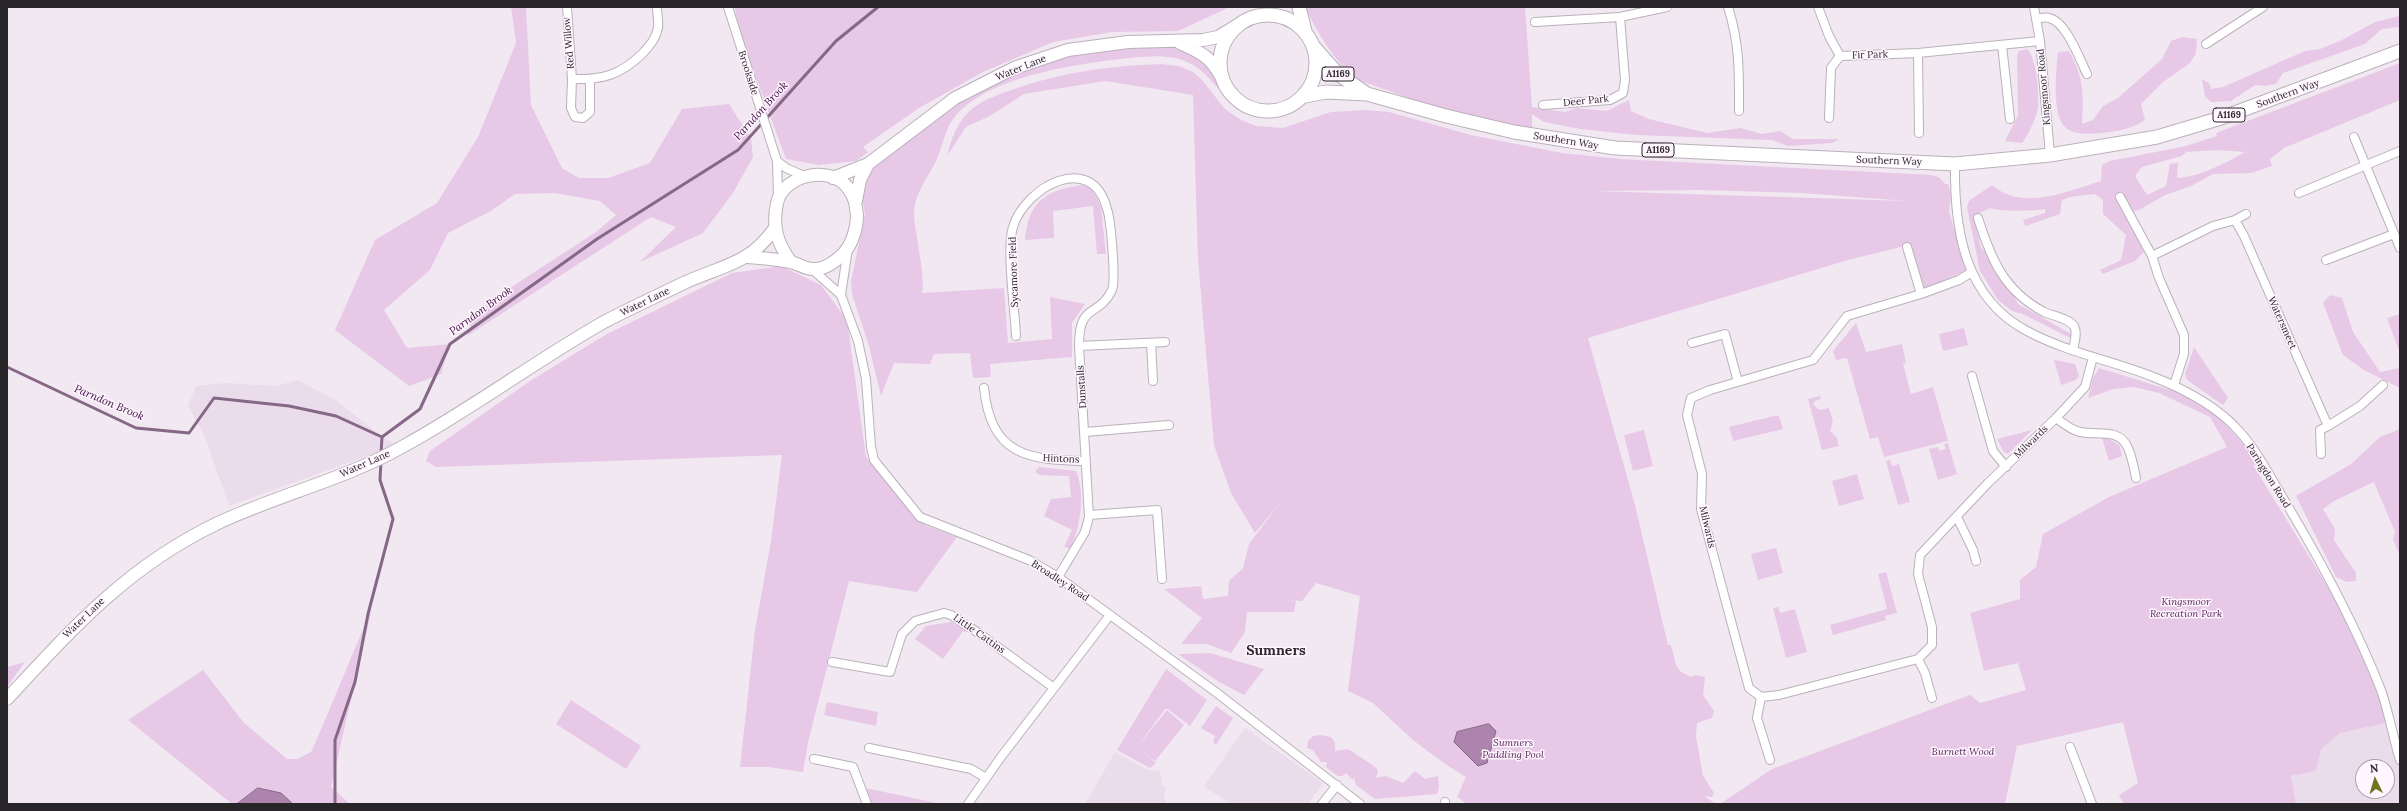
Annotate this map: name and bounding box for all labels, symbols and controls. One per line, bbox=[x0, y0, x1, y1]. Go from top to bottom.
street label: Red Willow bbox=[561, 17, 577, 69]
street label: Fir Park bbox=[1852, 48, 1888, 62]
street label: Kingsmoor Road bbox=[2035, 48, 2053, 126]
street label: Brookside bbox=[735, 49, 761, 97]
street label: Water Lane bbox=[994, 52, 1048, 84]
road number: A1169 bbox=[1322, 67, 1354, 81]
street label: Southern Way bbox=[2255, 77, 2321, 111]
water label: Parndon Brook bbox=[731, 79, 791, 143]
street label: Deer Park bbox=[1562, 93, 1610, 109]
road number: A1169 bbox=[2213, 108, 2245, 122]
street label: Southern Way bbox=[1533, 130, 1599, 152]
road number: A1169 bbox=[1642, 143, 1674, 157]
street label: Southern Way bbox=[1856, 154, 1922, 168]
street label: Sycamore Field bbox=[1007, 236, 1021, 308]
water label: Parndon Brook bbox=[447, 284, 515, 338]
street label: Water Lane bbox=[618, 285, 672, 319]
street label: Watersmeet bbox=[2265, 295, 2299, 351]
street label: Dunstalls bbox=[1075, 365, 1089, 409]
water label: Parndon Brook bbox=[72, 382, 146, 424]
street label: Milwards bbox=[2012, 423, 2050, 461]
street label: Paringdon Road bbox=[2243, 442, 2293, 510]
street label: Water Lane bbox=[338, 448, 392, 480]
street label: Hintons bbox=[1042, 452, 1080, 466]
street label: Milwards bbox=[1696, 505, 1718, 549]
street label: Broadley Road bbox=[1029, 558, 1091, 604]
street label: Water Lane bbox=[61, 595, 107, 641]
park label: Kingsmoor Recreation Park bbox=[2150, 596, 2222, 620]
street label: Little Cattins bbox=[951, 612, 1007, 656]
district label: Sumners bbox=[1246, 643, 1306, 659]
park label: Sumners Paddling Pool bbox=[1482, 737, 1544, 760]
park label: Burnett Wood bbox=[1932, 746, 1994, 758]
north arrow bbox=[2355, 759, 2395, 799]
text: N bbox=[2369, 761, 2379, 775]

